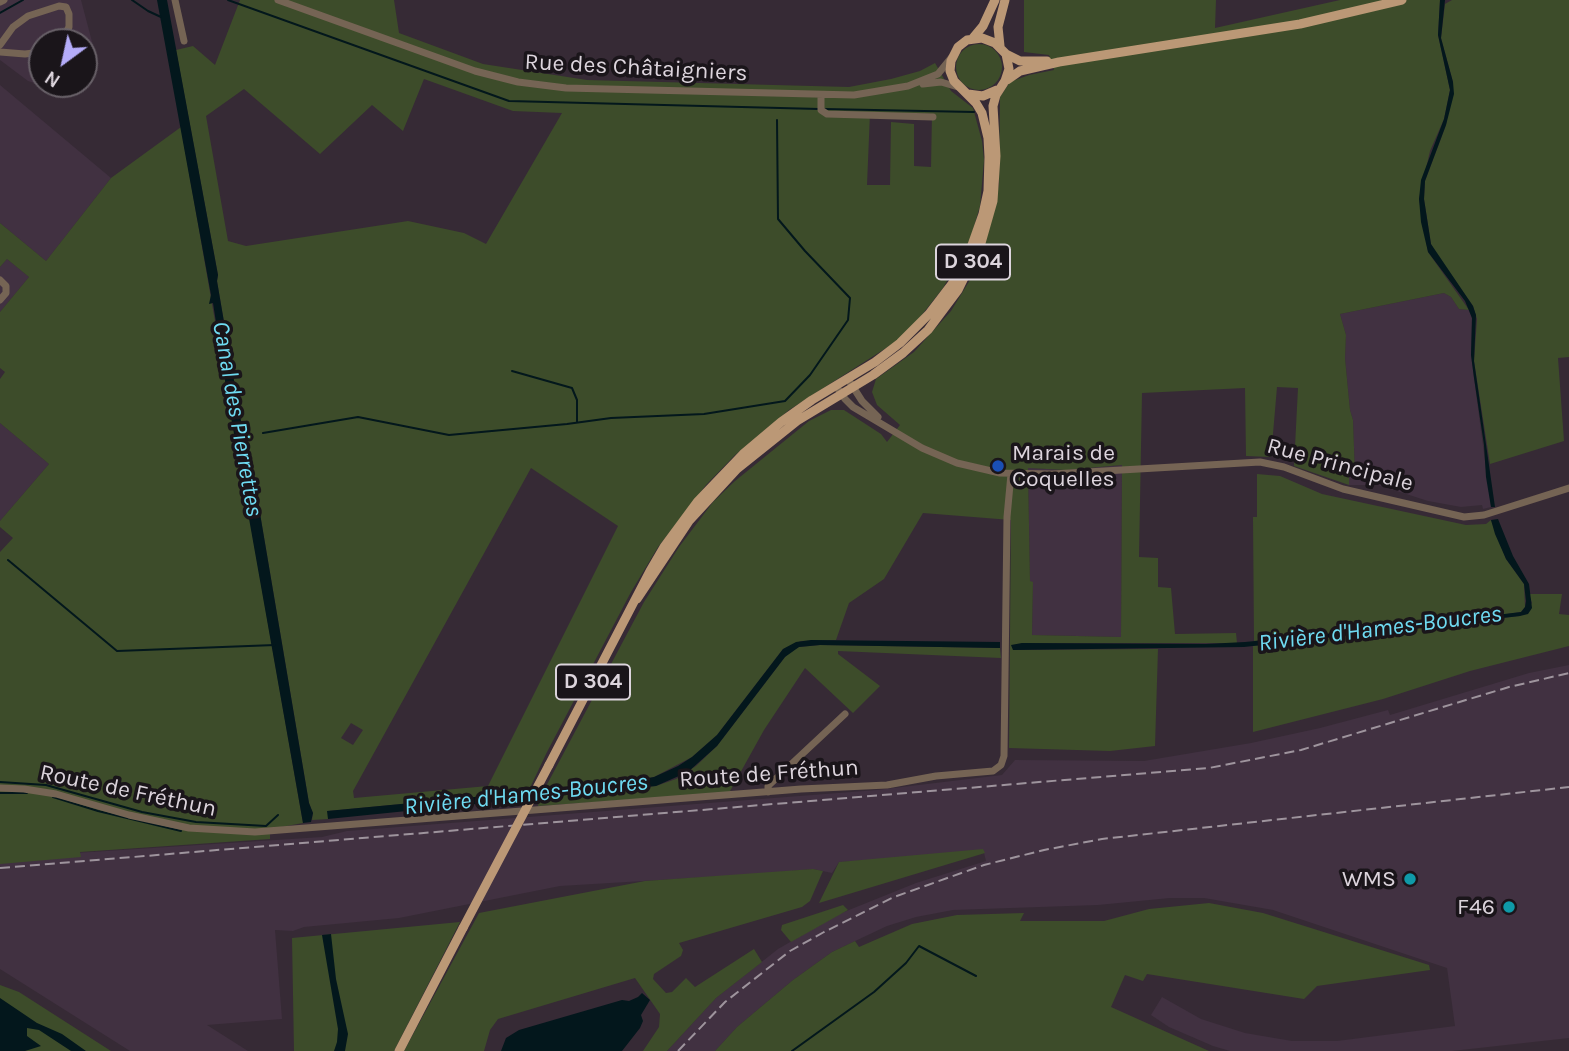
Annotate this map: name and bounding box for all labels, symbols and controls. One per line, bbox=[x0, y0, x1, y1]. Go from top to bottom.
north arrow bbox=[28, 28, 98, 98]
street label: Rue des Châtaigniers bbox=[524, 48, 748, 88]
text: N bbox=[41, 66, 64, 92]
road number: D 304 bbox=[936, 244, 1010, 280]
water label: Canal des Pierrettes bbox=[206, 319, 268, 519]
street label: Rue Principale bbox=[1264, 432, 1416, 498]
place label: Marais de Coquelles bbox=[1012, 439, 1115, 493]
marker: Marais de Coquelles bbox=[990, 458, 1006, 474]
water label: Rivière d'Hames-Boucres bbox=[1257, 600, 1503, 658]
road number: D 304 bbox=[556, 664, 630, 700]
street label: Route de Fréthun bbox=[678, 754, 860, 794]
street label: Route de Fréthun bbox=[37, 759, 219, 823]
water label: Rivière d'Hames-Boucres bbox=[403, 768, 649, 822]
place label: WMS bbox=[1342, 865, 1396, 893]
marker: WMS bbox=[1402, 871, 1418, 887]
place label: F46 bbox=[1457, 893, 1495, 921]
marker: F46 bbox=[1501, 899, 1517, 915]

